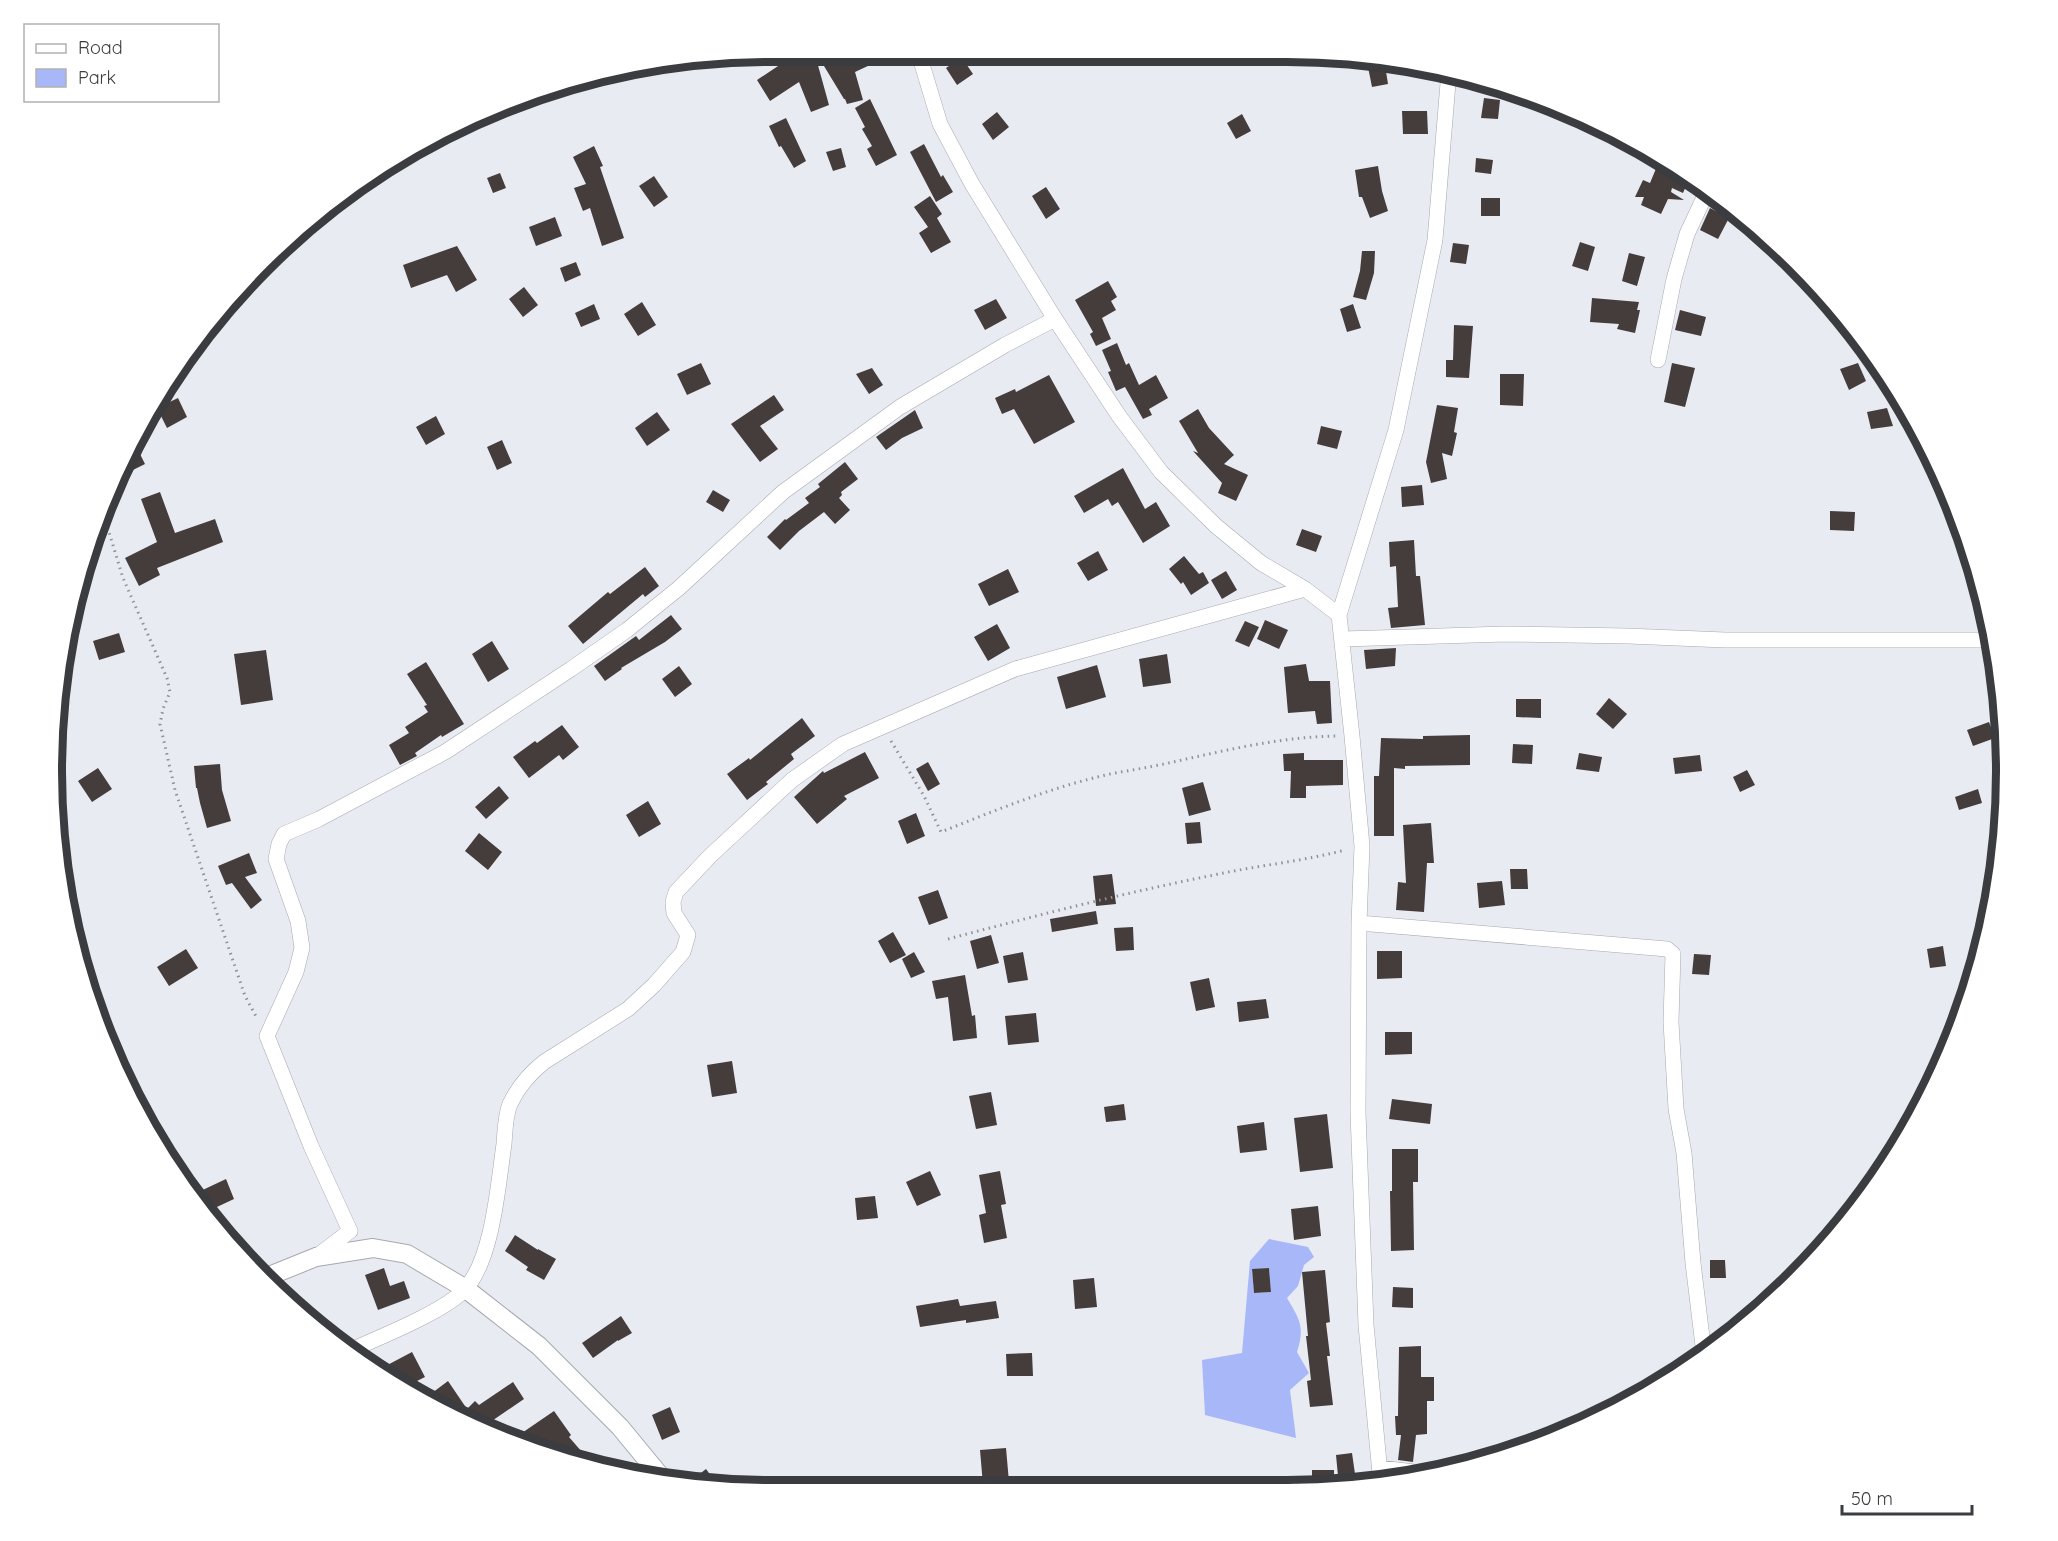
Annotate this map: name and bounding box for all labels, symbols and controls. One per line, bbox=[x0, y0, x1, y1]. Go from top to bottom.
legend bbox=[24, 24, 219, 102]
text: Road bbox=[78, 36, 123, 59]
text: Park bbox=[78, 66, 116, 89]
scale bar bbox=[1842, 1478, 1972, 1516]
text: 50 m bbox=[1851, 1487, 1893, 1510]

